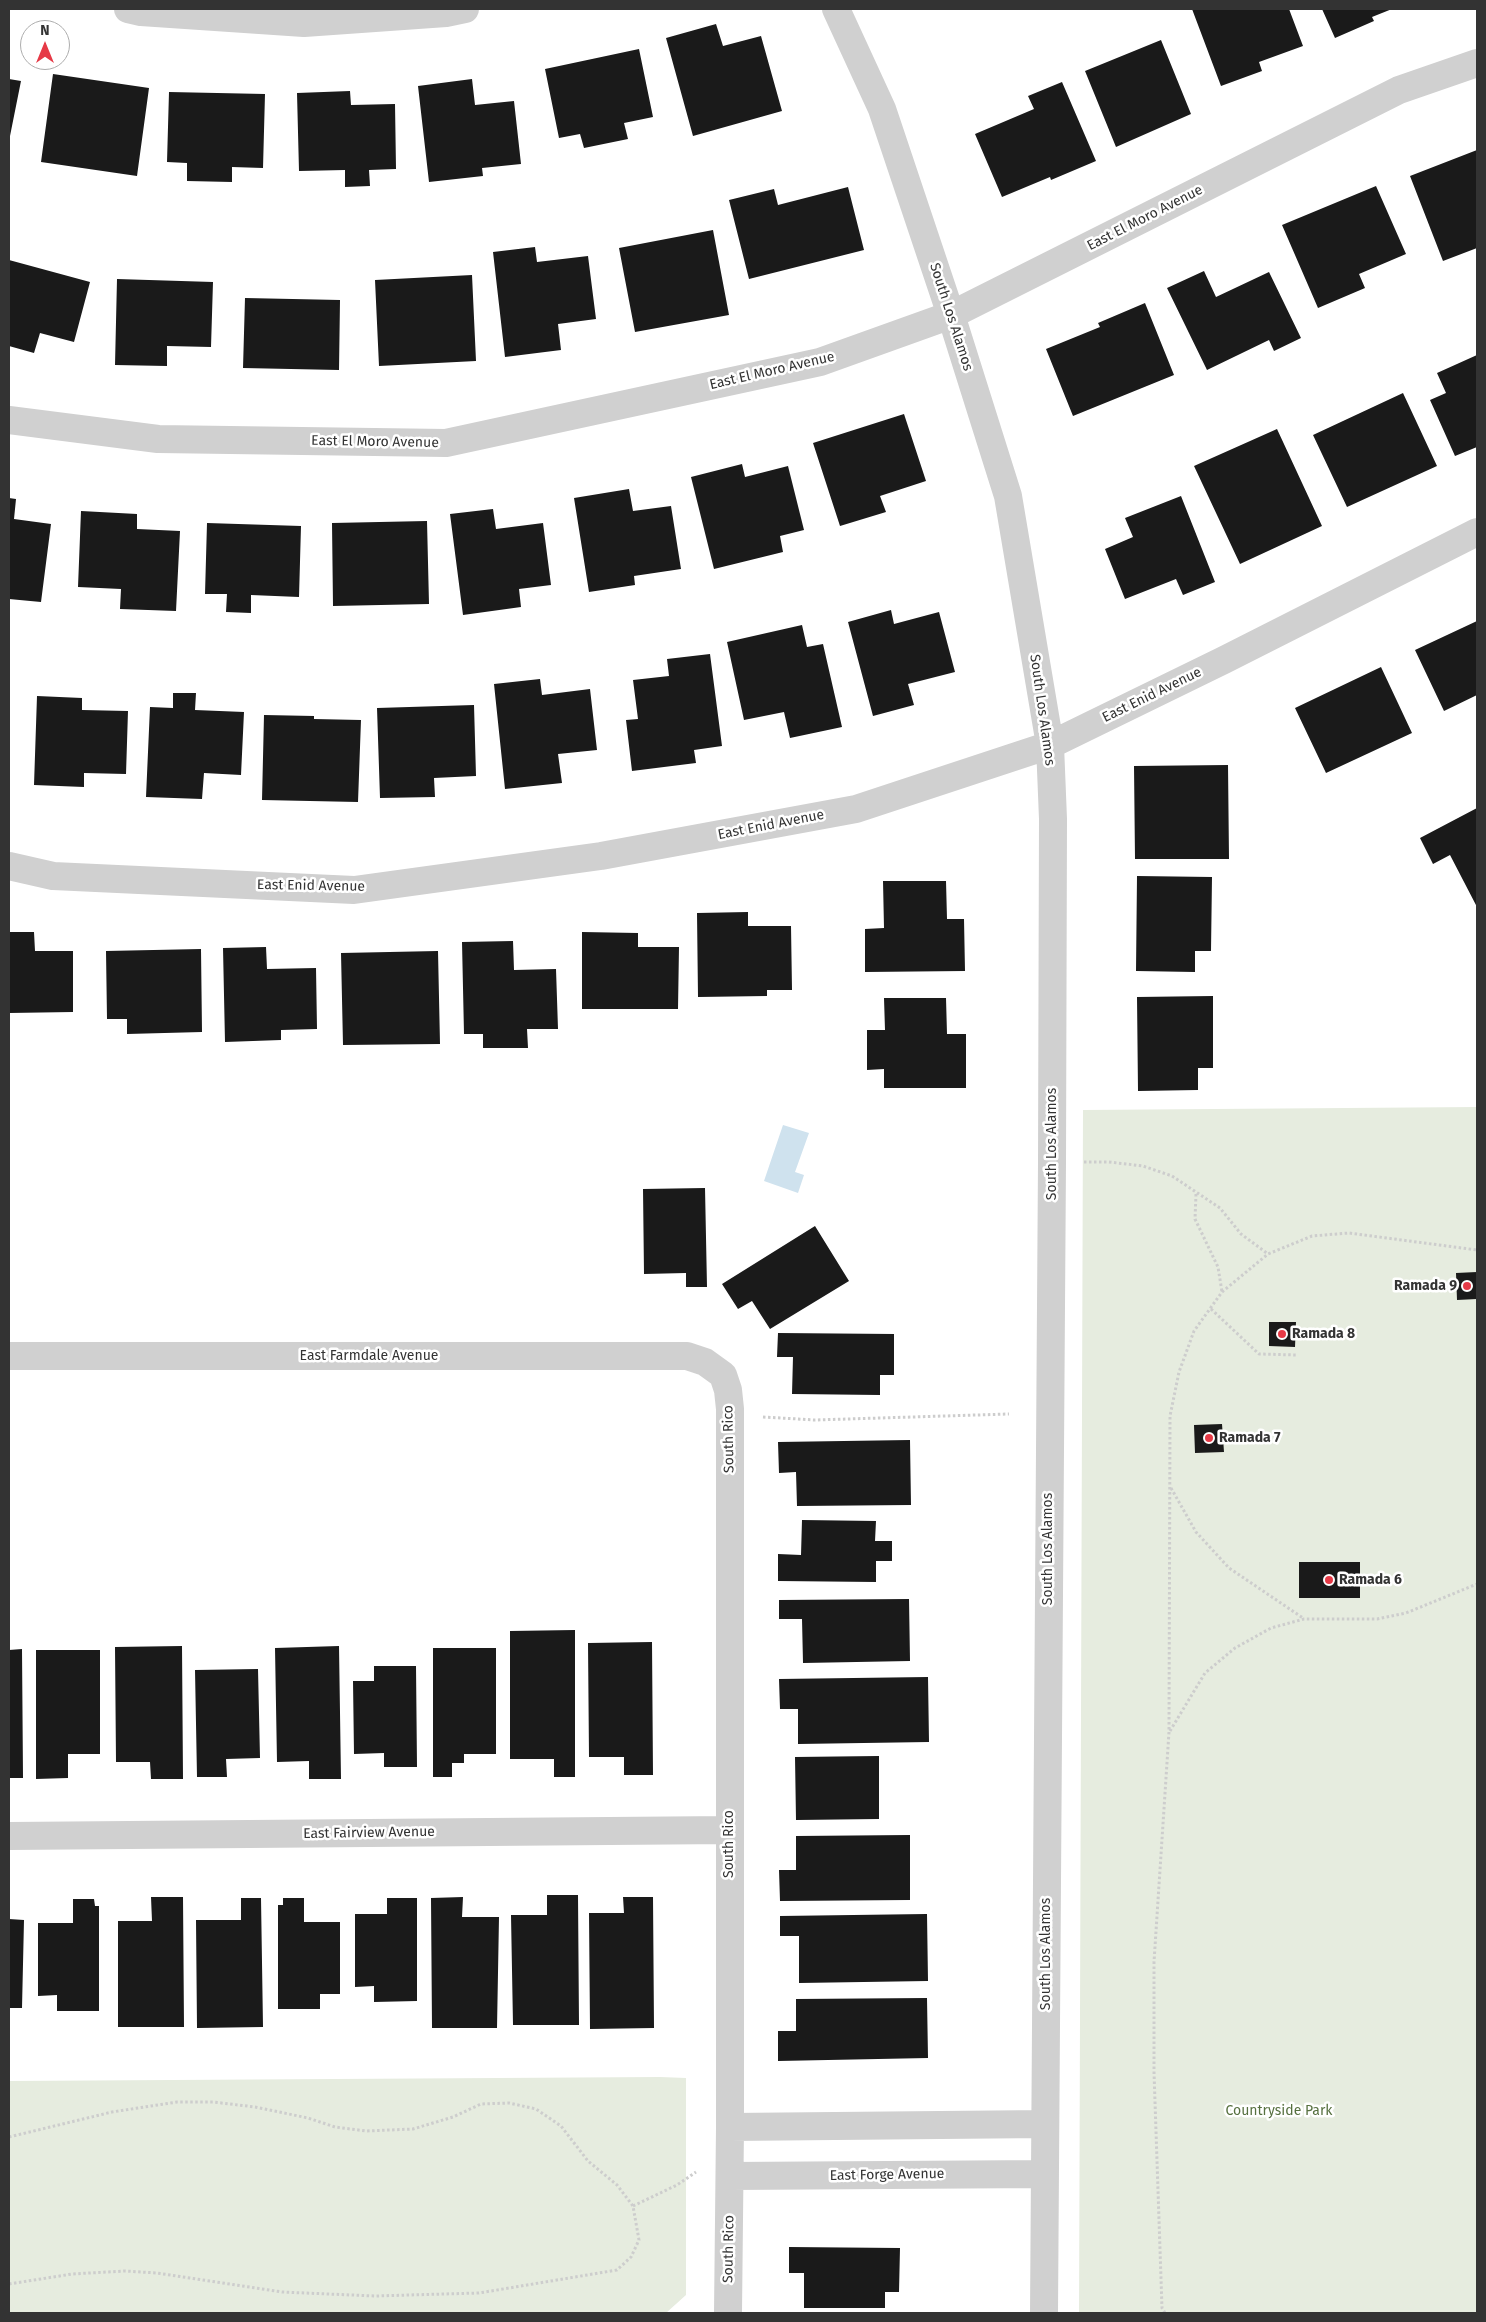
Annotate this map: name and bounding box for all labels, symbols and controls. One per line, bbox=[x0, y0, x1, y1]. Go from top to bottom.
north arrow bbox=[20, 20, 70, 70]
text: N bbox=[40, 22, 50, 39]
street label: East El Moro Avenue bbox=[1084, 182, 1206, 254]
street label: South Los Alamos bbox=[926, 261, 976, 373]
street label: East El Moro Avenue bbox=[708, 348, 836, 394]
street label: East El Moro Avenue bbox=[311, 432, 439, 452]
street label: South Los Alamos bbox=[1026, 653, 1058, 767]
street label: East Enid Avenue bbox=[1100, 664, 1204, 726]
street label: East Enid Avenue bbox=[716, 806, 826, 844]
street label: East Enid Avenue bbox=[257, 877, 365, 895]
street label: South Los Alamos bbox=[1044, 1088, 1060, 1200]
place label: Ramada 9 bbox=[1394, 1278, 1457, 1294]
marker: Ramada 9 bbox=[1461, 1280, 1473, 1292]
place label: Ramada 8 bbox=[1292, 1326, 1355, 1342]
marker: Ramada 8 bbox=[1276, 1328, 1288, 1340]
street label: East Farmdale Avenue bbox=[300, 1348, 438, 1364]
street label: South Rico bbox=[720, 1405, 738, 1473]
place label: Ramada 7 bbox=[1219, 1430, 1281, 1446]
marker: Ramada 7 bbox=[1203, 1432, 1215, 1444]
street label: South Los Alamos bbox=[1040, 1493, 1056, 1605]
place label: Ramada 6 bbox=[1339, 1572, 1402, 1588]
marker: Ramada 6 bbox=[1323, 1574, 1335, 1586]
street label: South Rico bbox=[721, 1810, 737, 1878]
street label: East Fairview Avenue bbox=[303, 1823, 435, 1843]
street label: South Los Alamos bbox=[1038, 1898, 1054, 2010]
park label: Countryside Park bbox=[1225, 2103, 1333, 2119]
street label: East Forge Avenue bbox=[830, 2166, 944, 2184]
street label: South Rico bbox=[720, 2215, 738, 2283]

